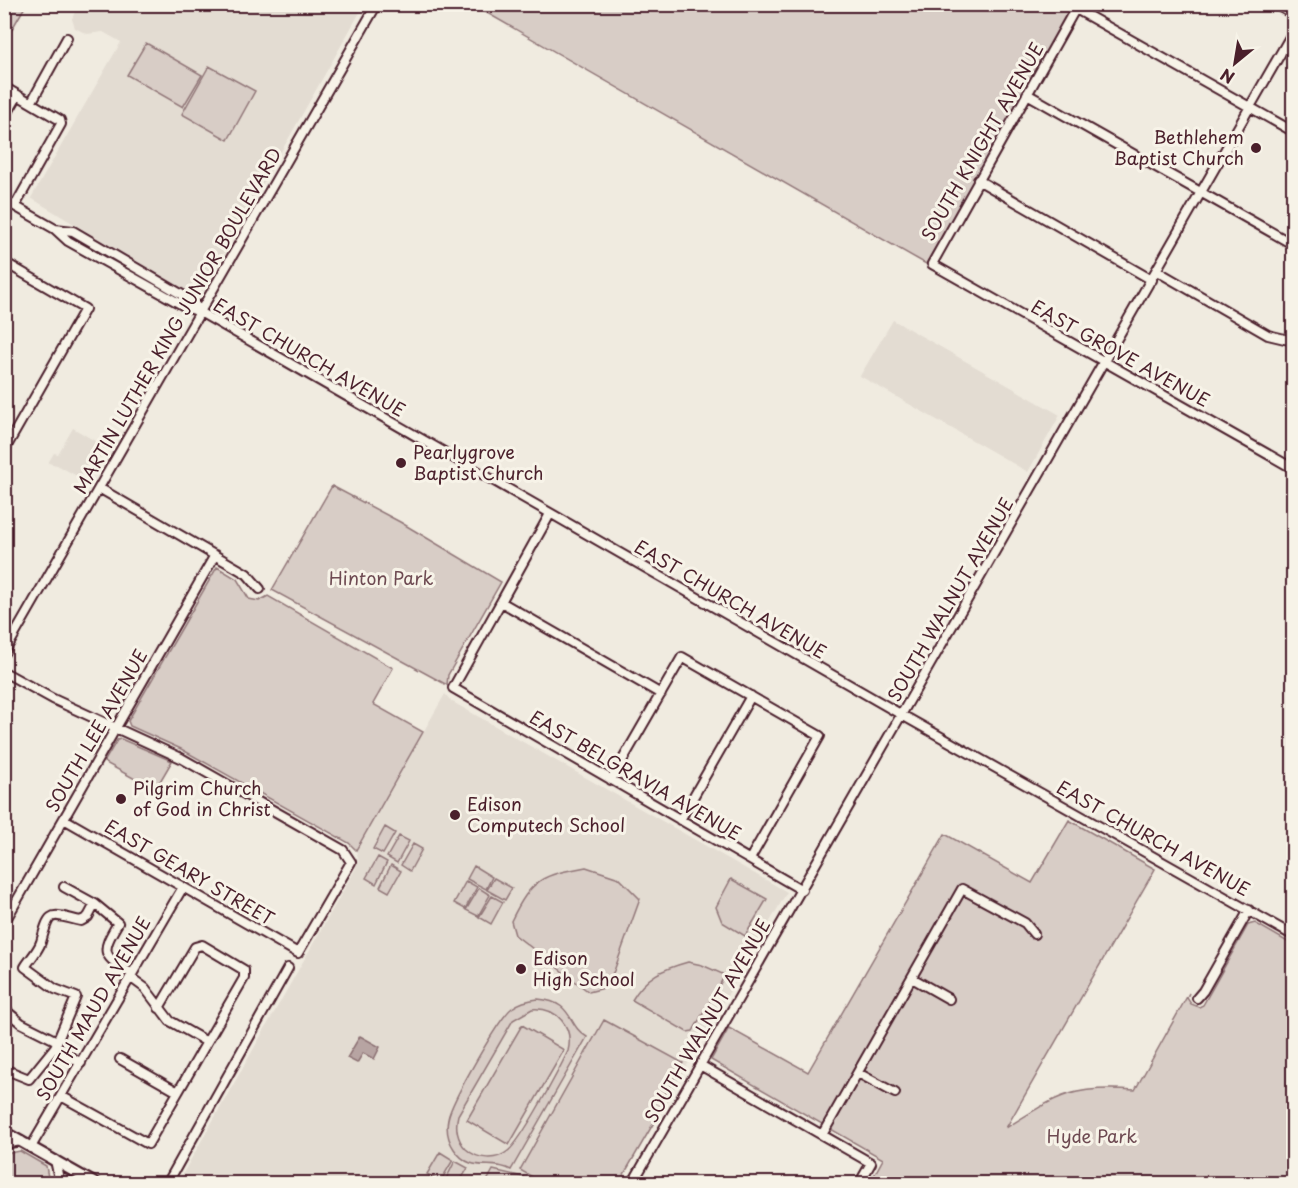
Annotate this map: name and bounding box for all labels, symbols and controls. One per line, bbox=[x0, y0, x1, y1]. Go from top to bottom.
north arrow bbox=[1205, 33, 1265, 93]
street label: SOUTH KNIGHT AVENUE bbox=[914, 37, 1050, 245]
text: N bbox=[1216, 63, 1238, 90]
place label: Bethlehem Baptist Church bbox=[1114, 123, 1244, 171]
marker: Bethlehem Baptist Church bbox=[1249, 141, 1263, 155]
street label: MARTIN LUTHER KING JUNIOR BOULEVARD bbox=[66, 142, 287, 499]
street label: EAST CHURCH AVENUE bbox=[209, 291, 411, 423]
street label: EAST GROVE AVENUE bbox=[1027, 292, 1215, 413]
place label: Pearlygrove Baptist Church bbox=[413, 438, 543, 486]
marker: Pearlygrove Baptist Church bbox=[394, 456, 408, 470]
street label: SOUTH WALNUT AVENUE bbox=[880, 492, 1019, 706]
street label: EAST CHURCH AVENUE bbox=[630, 533, 832, 665]
park label: Hinton Park bbox=[329, 564, 433, 591]
street label: SOUTH LEE AVENUE bbox=[38, 644, 153, 817]
street label: EAST BELGRAVIA AVENUE bbox=[525, 703, 747, 846]
street label: EAST CHURCH AVENUE bbox=[1052, 773, 1255, 902]
place label: Pilgrim Church of God in Christ bbox=[133, 774, 271, 822]
place label: Edison Computech School bbox=[467, 790, 625, 838]
marker: Pilgrim Church of God in Christ bbox=[114, 792, 128, 806]
marker: Edison Computech School bbox=[448, 808, 462, 822]
street label: EAST GEARY STREET bbox=[100, 812, 279, 931]
street label: SOUTH MAUD AVENUE bbox=[29, 911, 157, 1106]
street label: SOUTH WALNUT AVENUE bbox=[637, 913, 776, 1127]
place label: Edison High School bbox=[533, 944, 635, 992]
marker: Edison High School bbox=[514, 962, 528, 976]
park label: Hyde Park bbox=[1047, 1122, 1137, 1149]

